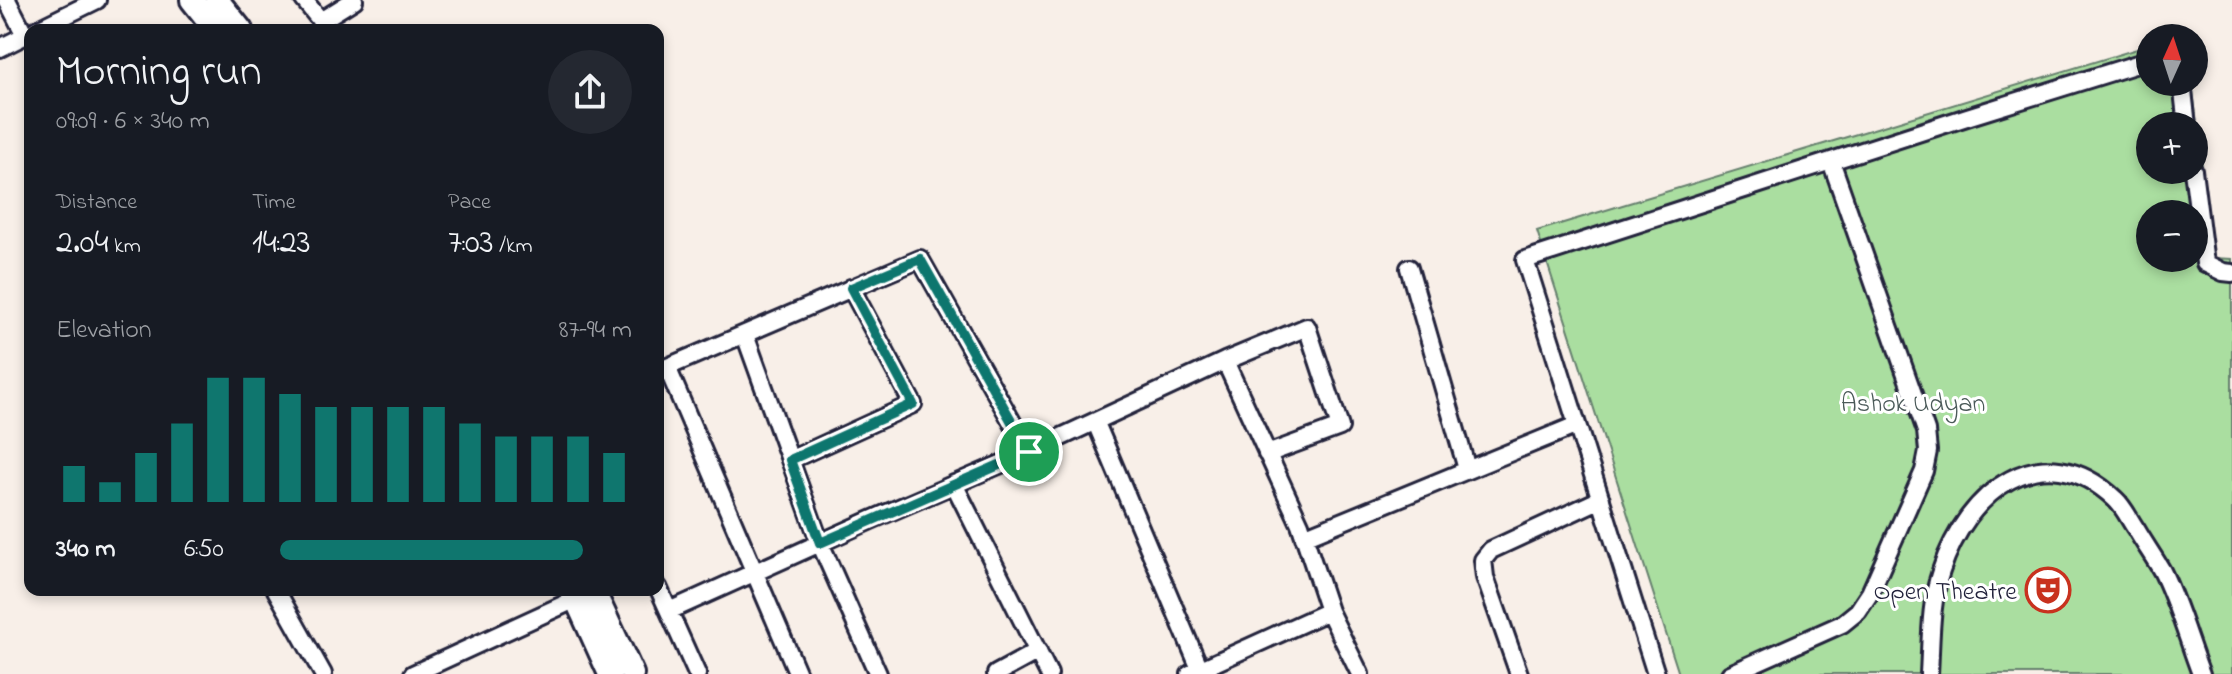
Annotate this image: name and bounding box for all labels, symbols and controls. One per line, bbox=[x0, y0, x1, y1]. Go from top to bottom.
north arrow bbox=[2136, 24, 2208, 96]
map controls bbox=[2136, 24, 2208, 272]
text: Morning run bbox=[56, 41, 262, 105]
button: share bbox=[548, 50, 632, 134]
text: 09:09 · 6 × 340 m bbox=[56, 103, 210, 141]
button: + bbox=[2136, 112, 2208, 184]
text: Distance bbox=[56, 187, 137, 219]
text: Time bbox=[252, 187, 296, 219]
text: Pace bbox=[448, 187, 491, 219]
button: − bbox=[2136, 200, 2208, 272]
text: 2.04 bbox=[56, 219, 109, 269]
text: 14:23 bbox=[252, 219, 311, 269]
text: 7:03 bbox=[448, 219, 494, 269]
text: km bbox=[109, 231, 141, 263]
text: /km bbox=[494, 231, 533, 263]
text: Elevation bbox=[56, 312, 152, 350]
text: 87–94 m bbox=[559, 312, 632, 350]
park label: Ashok Udyan bbox=[1841, 386, 1985, 424]
pin bbox=[995, 418, 1063, 486]
icon: arrive bbox=[1007, 430, 1051, 474]
text: 340 m bbox=[56, 531, 115, 569]
text: 6:50 bbox=[184, 531, 224, 569]
theatre icon: Open Theatre bbox=[2024, 566, 2072, 614]
place label: Open Theatre bbox=[1873, 574, 2017, 612]

